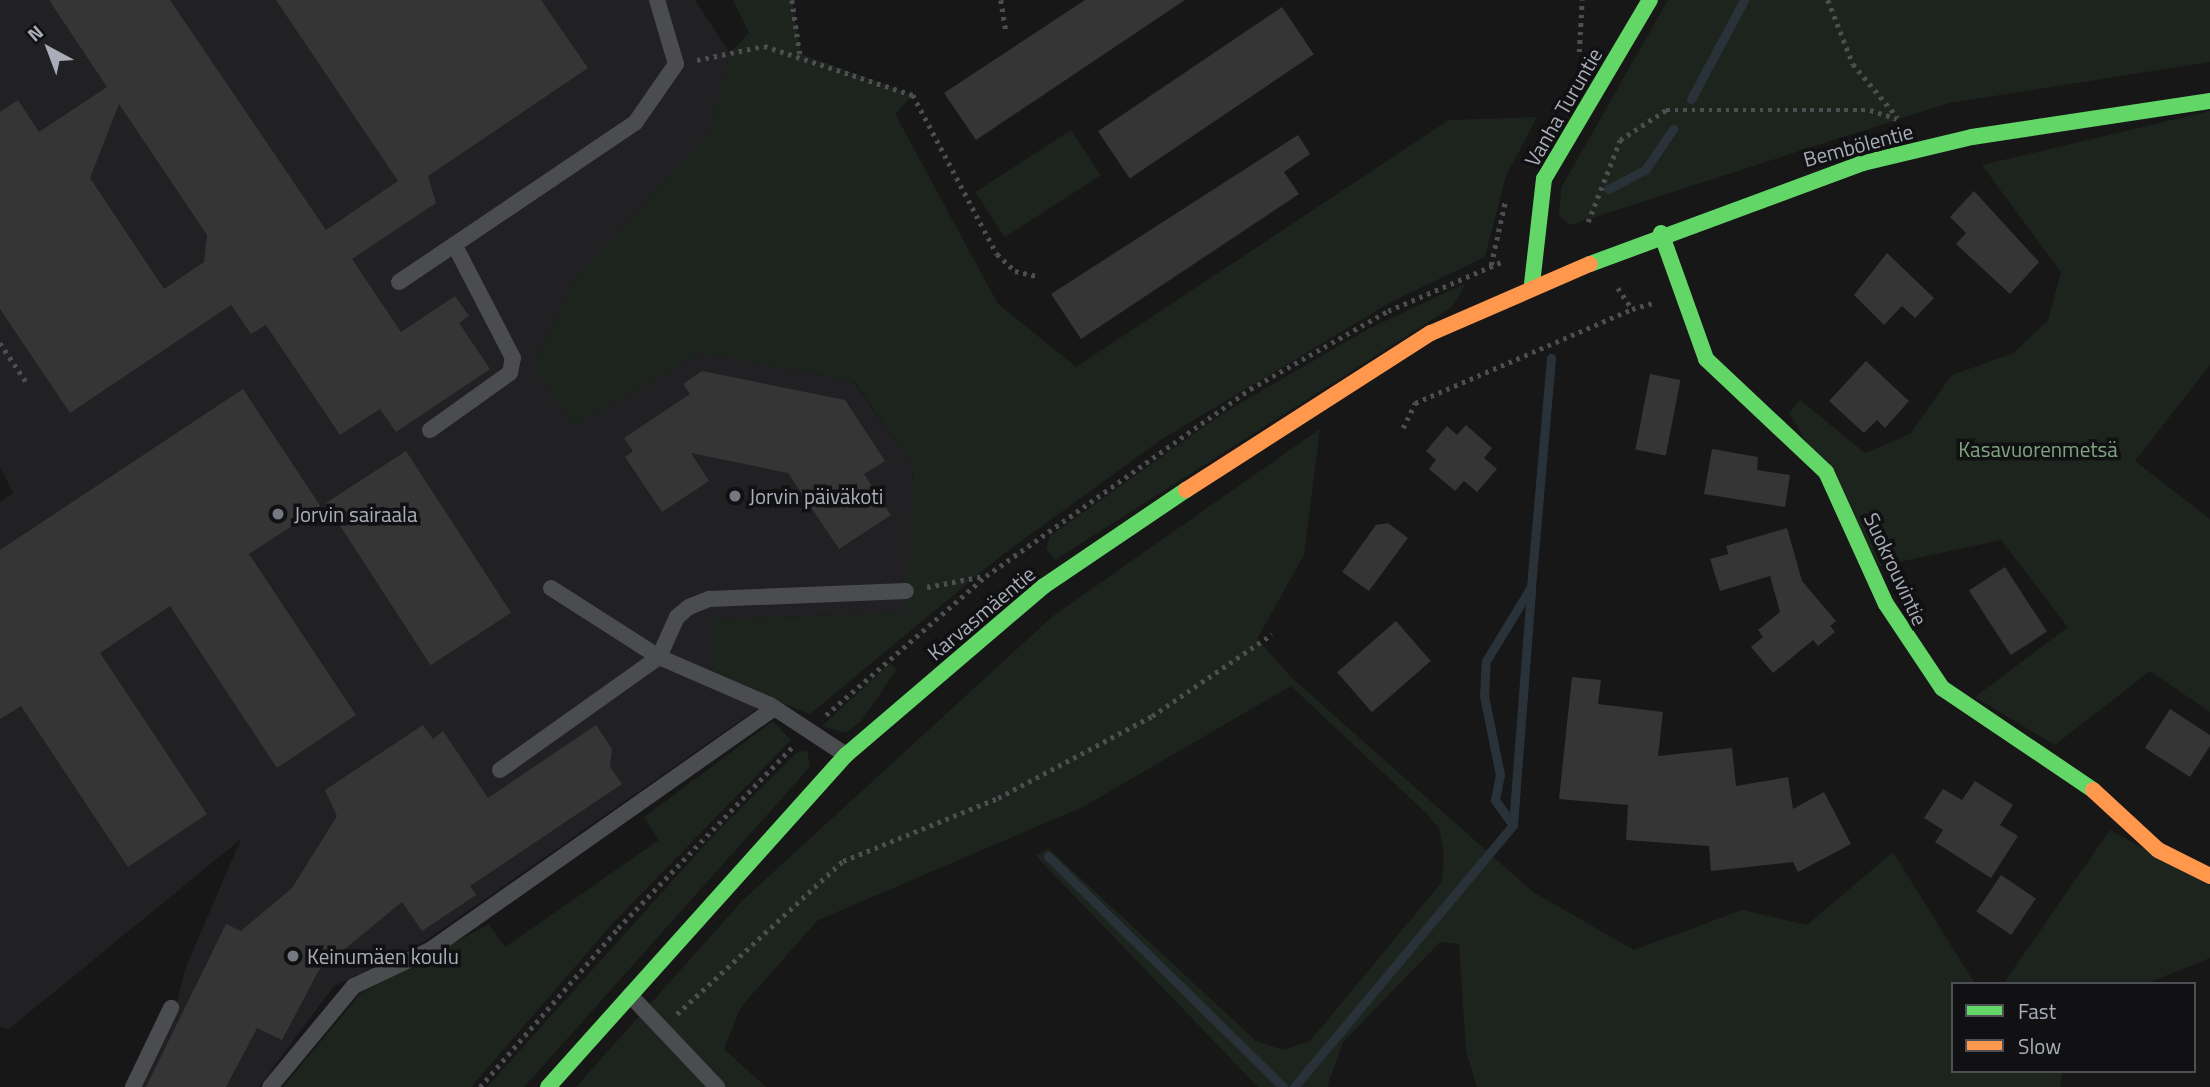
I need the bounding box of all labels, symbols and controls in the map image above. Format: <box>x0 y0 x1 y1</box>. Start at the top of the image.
north arrow <box>14 14 84 84</box>
text: N <box>20 18 49 48</box>
street label: Vanha Turuntie <box>1519 43 1607 171</box>
street label: Bembölentie <box>1800 118 1916 172</box>
park label: Kasavuorenmetsä <box>1958 436 2118 462</box>
place label: Jorvin päiväkoti <box>749 483 883 509</box>
marker: Jorvin päiväkoti <box>727 488 743 504</box>
place label: Jorvin sairaala <box>294 501 417 527</box>
marker: Jorvin sairaala <box>268 504 288 524</box>
street label: Suokrouvintie <box>1859 509 1933 629</box>
street label: Karvasmäentie <box>922 561 1040 665</box>
place label: Keinumäen koulu <box>307 943 459 969</box>
marker: Keinumäen koulu <box>285 948 301 964</box>
legend <box>1951 982 2196 1073</box>
text: Fast <box>2018 995 2056 1027</box>
text: Slow <box>2018 1030 2061 1062</box>

